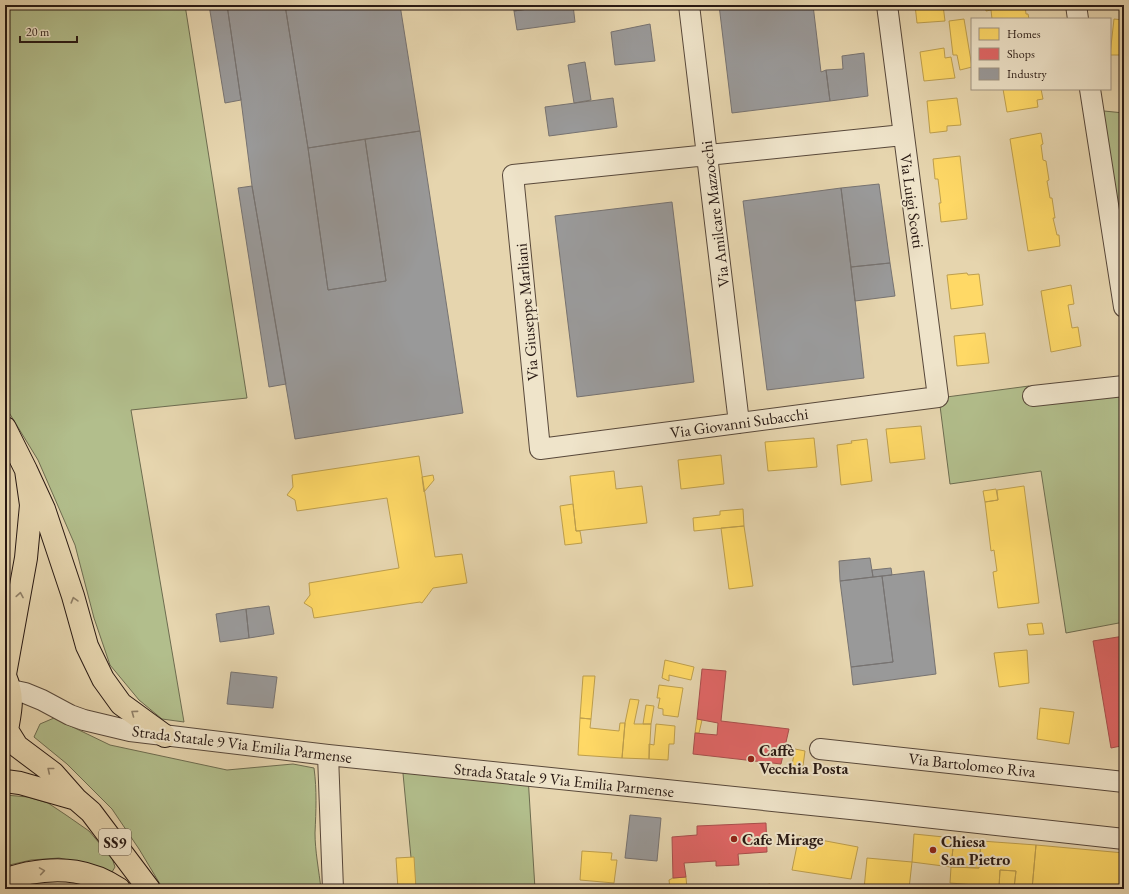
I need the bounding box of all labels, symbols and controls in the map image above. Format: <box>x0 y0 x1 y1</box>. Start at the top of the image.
scale bar <box>20 18 77 44</box>
legend <box>971 18 1111 90</box>
text: 20 m <box>26 24 50 40</box>
text: Homes <box>1007 26 1041 42</box>
text: Shops <box>1007 46 1035 62</box>
text: Industry <box>1007 66 1047 82</box>
street label: Via Amilcare Mazzocchi <box>696 139 734 289</box>
street label: Via Luigi Scotti <box>895 152 929 250</box>
street label: Via Giuseppe Marliani <box>511 242 543 382</box>
street label: Via Giovanni Subacchi <box>669 403 810 443</box>
one-way arrow <box>15 592 23 598</box>
one-way arrow <box>70 597 79 604</box>
one-way arrow <box>131 710 138 717</box>
street label: Strada Statale 9 Via Emilia Parmense <box>131 720 353 768</box>
place label: Caffè Vecchia Posta <box>759 740 850 779</box>
street label: Via Bartolomeo Riva <box>907 748 1037 782</box>
marker: Caffè Vecchia Posta <box>746 754 756 764</box>
street label: Strada Statale 9 Via Emilia Parmense <box>453 758 675 802</box>
one-way arrow <box>47 768 54 775</box>
road number: SS9 <box>99 829 131 855</box>
place label: Cafe Mirage <box>742 829 824 850</box>
place label: Chiesa San Pietro <box>941 831 1010 870</box>
marker: Cafe Mirage <box>729 834 739 844</box>
marker: Chiesa San Pietro <box>928 845 938 855</box>
one-way arrow <box>39 867 45 876</box>

